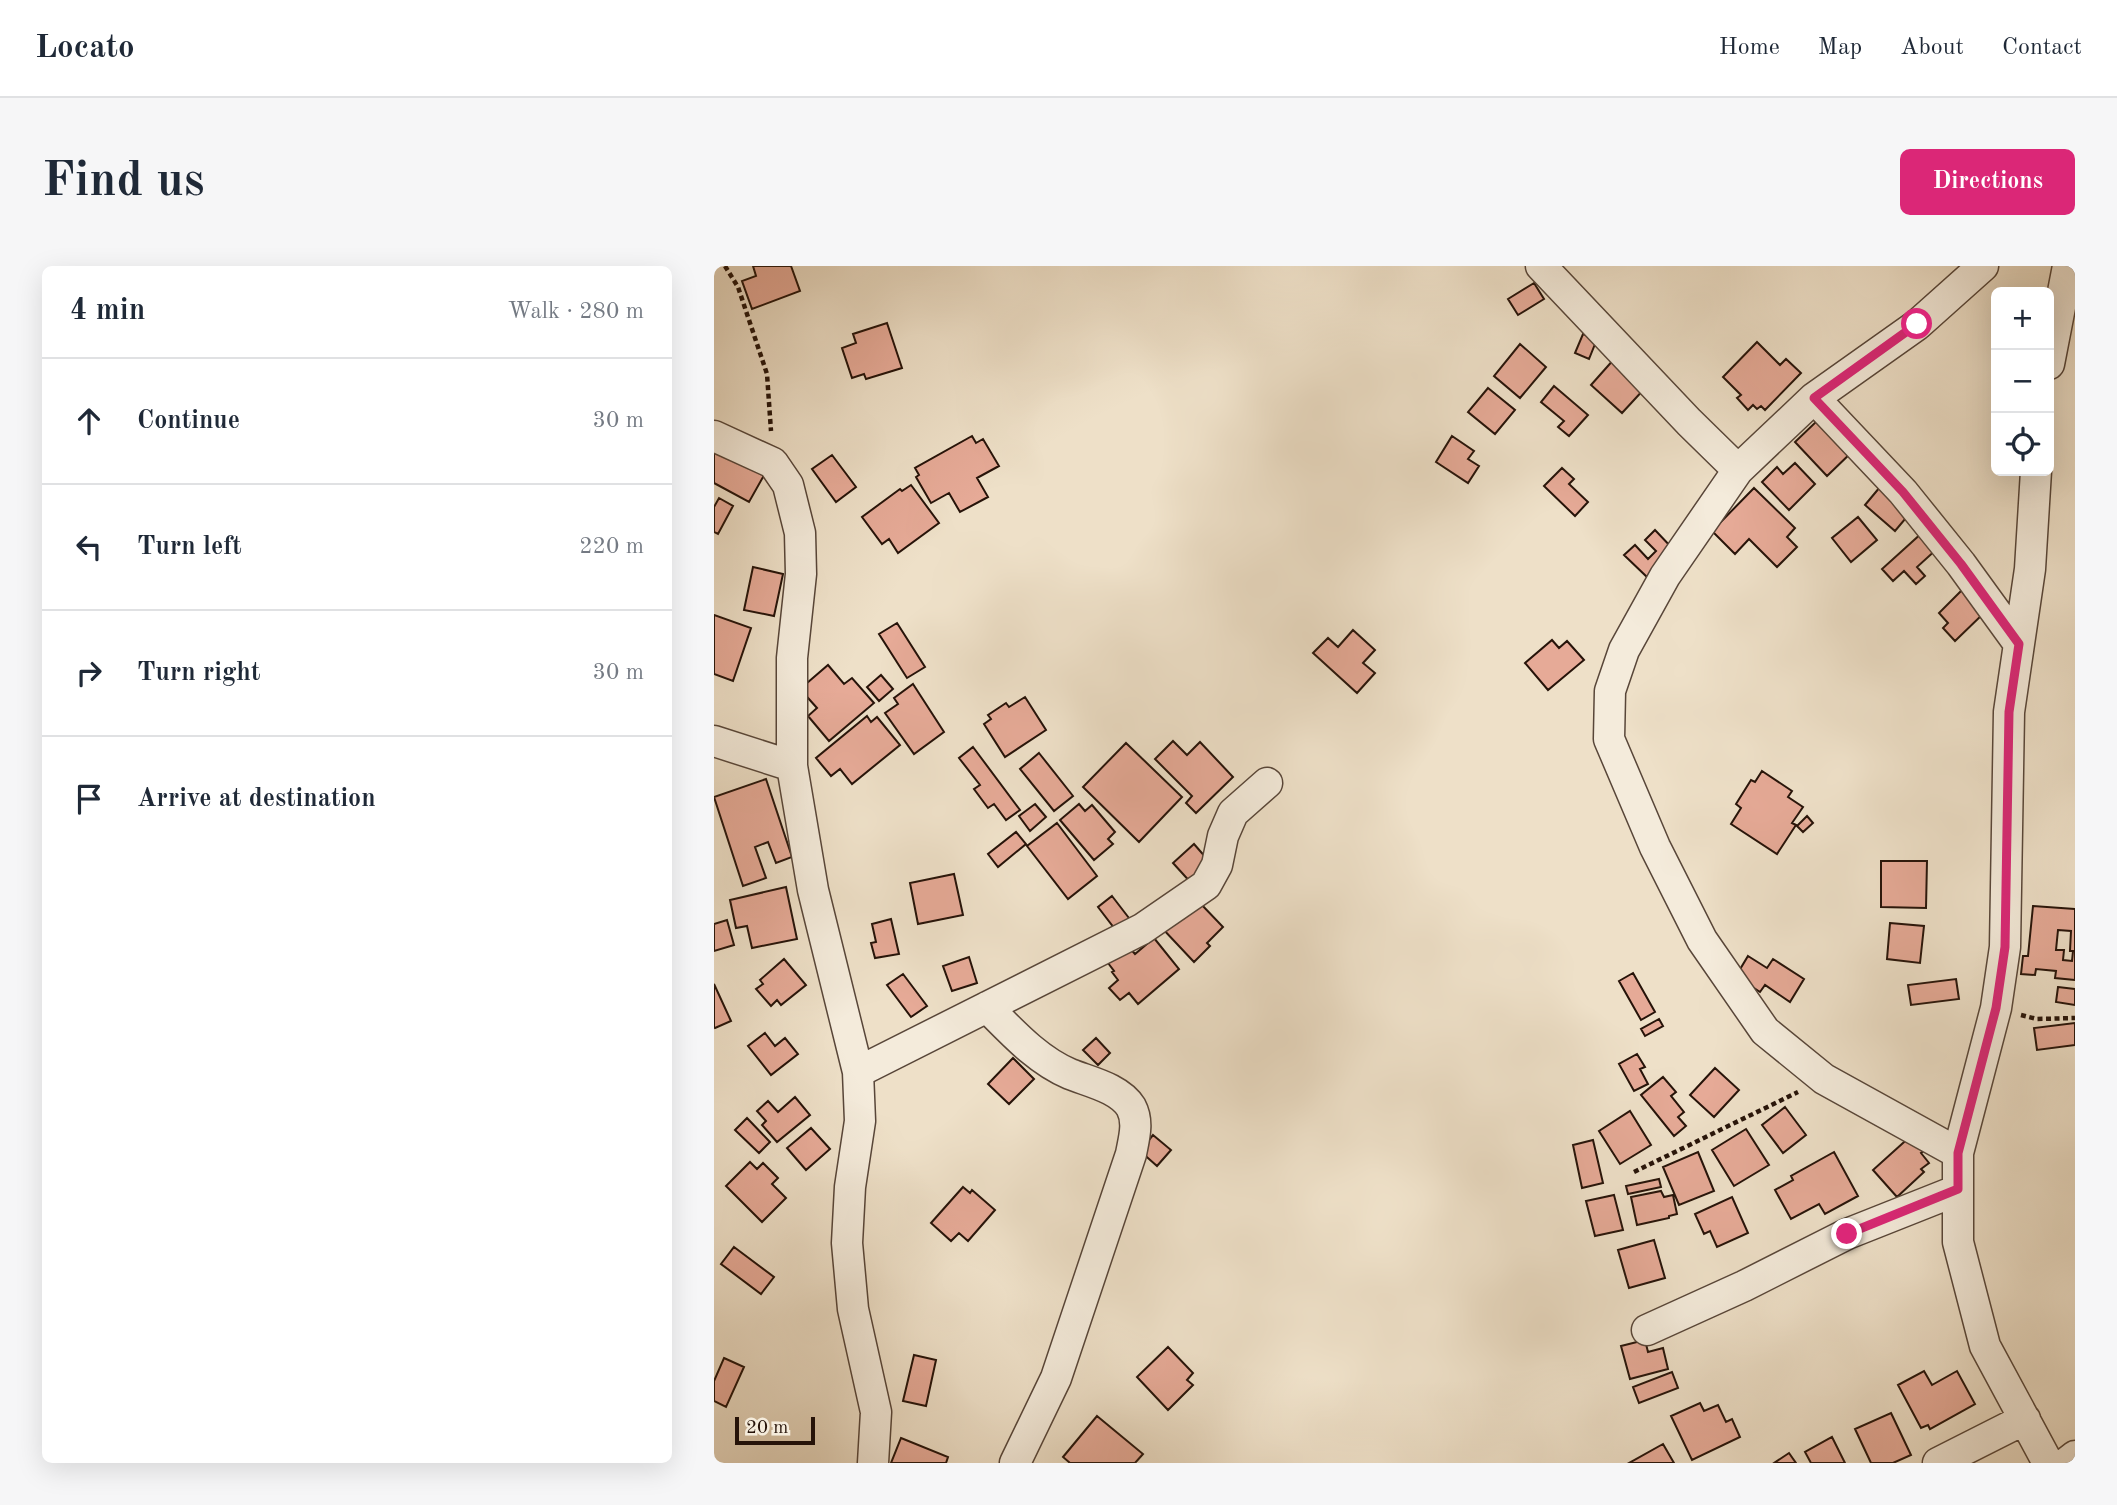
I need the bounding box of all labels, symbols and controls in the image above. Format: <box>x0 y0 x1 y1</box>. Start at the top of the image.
text: Locato <box>35 32 135 65</box>
text: Home <box>1719 36 1780 60</box>
text: Map <box>1818 36 1862 60</box>
text: About <box>1900 36 1964 60</box>
text: Contact <box>2002 36 2082 60</box>
button: Directions <box>1900 149 2075 215</box>
text: Find us <box>42 158 205 207</box>
map controls <box>1991 287 2054 476</box>
button: + <box>1991 287 2054 350</box>
text: 4 min <box>70 296 145 326</box>
text: Walk · 280 m <box>508 300 644 323</box>
route start <box>1901 308 1932 339</box>
button: − <box>1991 350 2054 413</box>
icon: ahead <box>70 402 108 440</box>
text: Continue <box>137 408 240 434</box>
text: 30 m <box>593 409 644 432</box>
button: locate <box>1991 413 2054 476</box>
icon: left <box>70 528 108 566</box>
text: Turn left <box>137 534 242 560</box>
text: 220 m <box>579 535 644 558</box>
icon: right <box>70 654 108 692</box>
text: Turn right <box>137 660 260 686</box>
text: 30 m <box>593 661 644 684</box>
icon: arrive <box>70 780 108 818</box>
text: Arrive at destination <box>137 786 376 812</box>
route end <box>1831 1218 1862 1249</box>
scale bar <box>735 1414 816 1446</box>
text: 20 m <box>746 1419 788 1438</box>

